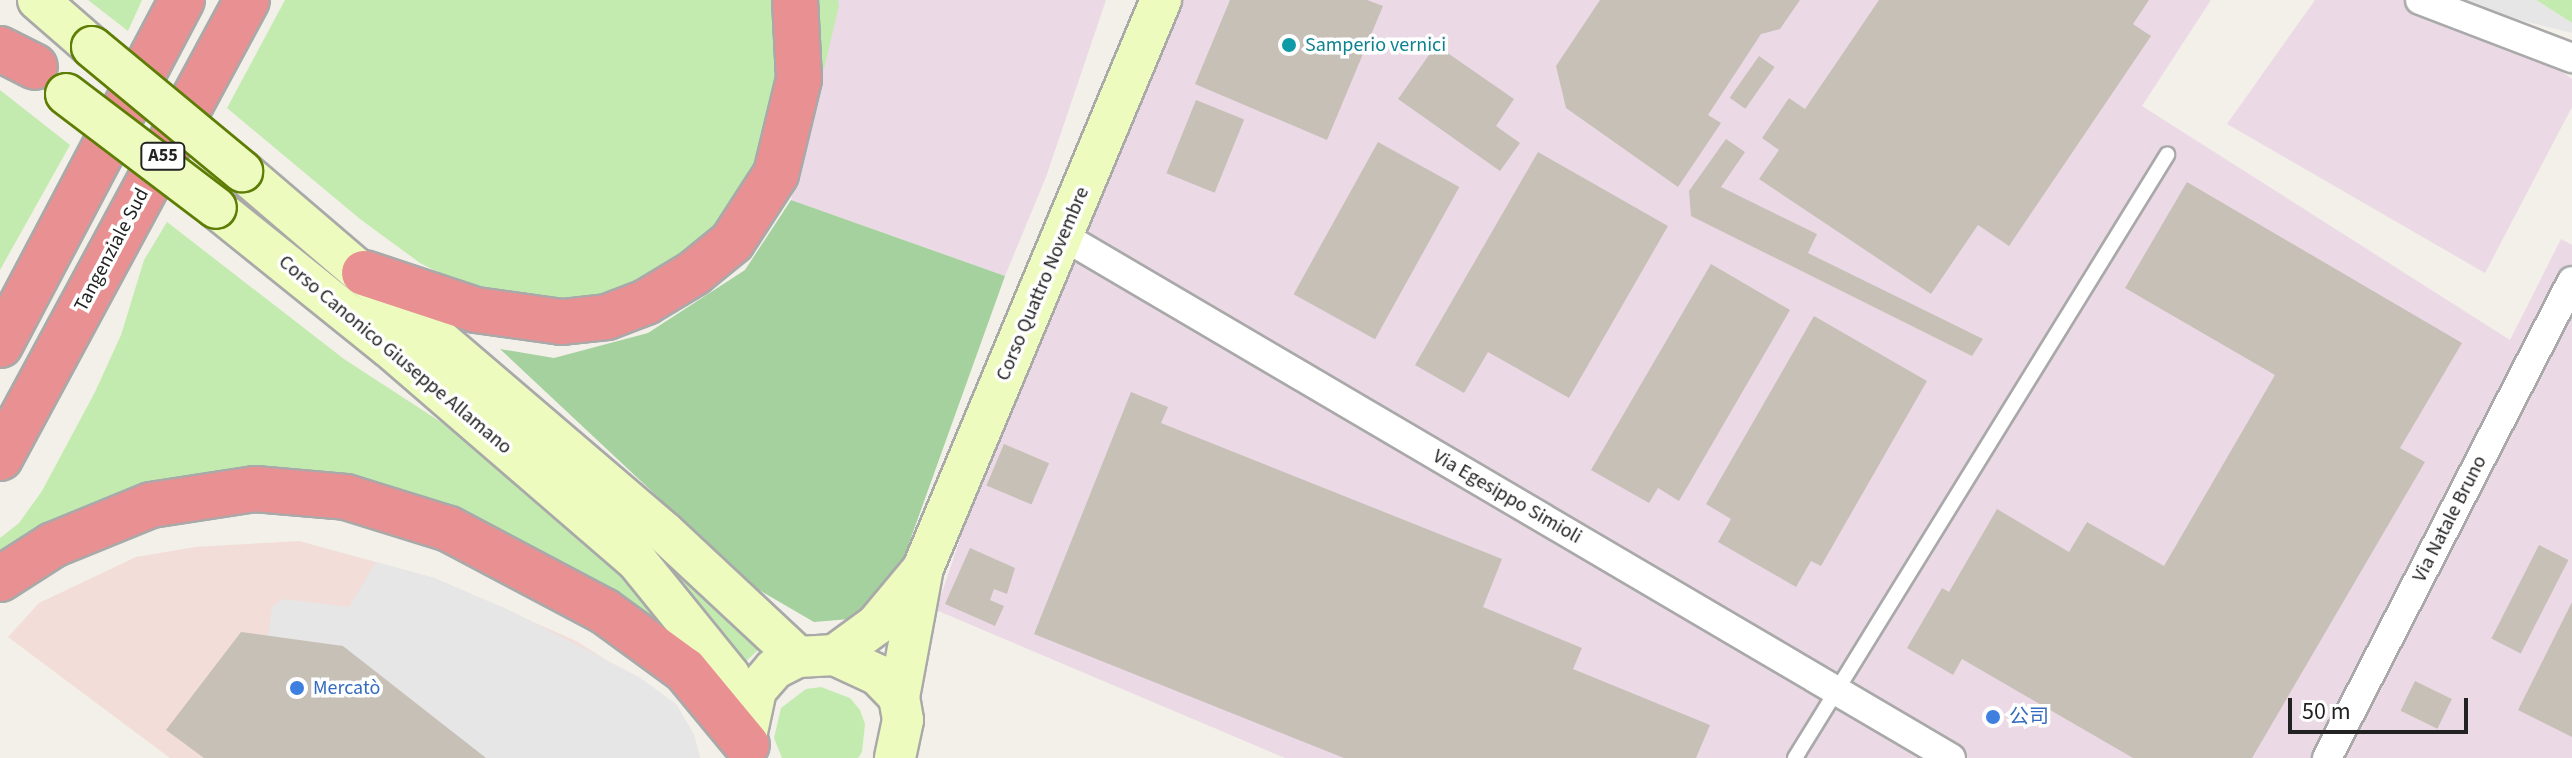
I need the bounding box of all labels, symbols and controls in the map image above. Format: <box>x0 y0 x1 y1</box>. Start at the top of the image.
place label: Samperio vernici <box>1305 33 1446 57</box>
marker: Samperio vernici <box>1280 36 1298 54</box>
road number: A55 <box>139 142 187 170</box>
street label: Corso Quattro Novembre <box>991 183 1095 385</box>
street label: Tangenziale Sud <box>69 184 155 316</box>
street label: Corso Canonico Giuseppe Allamano <box>273 250 517 460</box>
street label: Via Egesippo Simioli <box>1428 445 1586 549</box>
street label: Via Natale Bruno <box>2408 452 2492 586</box>
place label: Mercatò <box>313 676 380 700</box>
marker: Mercatò <box>288 679 306 697</box>
scale bar <box>2292 682 2472 732</box>
text: 50 m <box>2302 694 2351 729</box>
place label: 公司 <box>2009 705 2049 729</box>
marker: 公司 <box>1984 708 2002 726</box>

